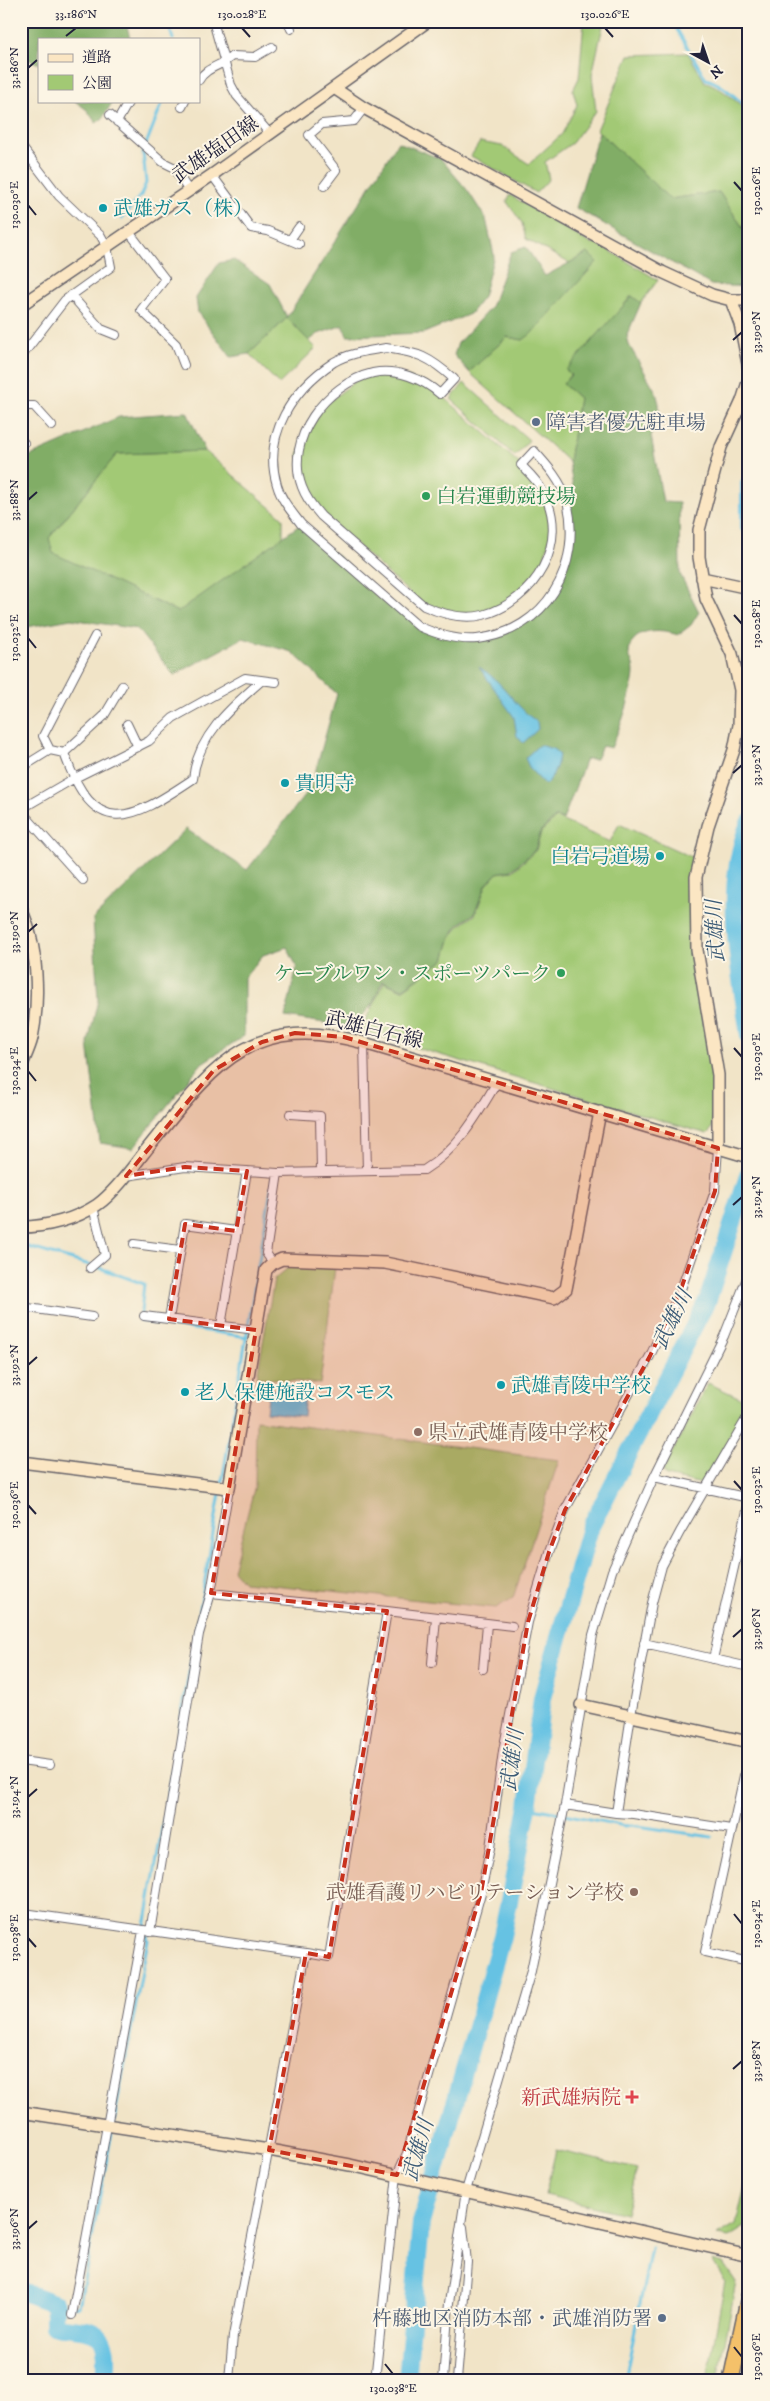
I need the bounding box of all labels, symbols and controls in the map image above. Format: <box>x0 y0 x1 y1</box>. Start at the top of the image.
text: 33.186°N <box>55 7 97 22</box>
text: 130.028°E <box>218 7 267 22</box>
text: 130.026°E <box>580 7 630 22</box>
legend <box>38 38 200 102</box>
north arrow <box>682 38 732 88</box>
text: 33.186°N <box>7 47 22 89</box>
text: 道路 <box>82 48 112 67</box>
text: N <box>705 61 726 82</box>
text: 公園 <box>82 74 112 93</box>
street label: 武雄塩田線 <box>168 111 264 189</box>
text: 130.026°E <box>749 166 764 216</box>
text: 130.030°E <box>7 181 22 229</box>
place label: 武雄ガス（株） <box>113 197 253 222</box>
marker: 武雄ガス（株） <box>97 202 109 214</box>
text: 33.190°N <box>749 311 764 353</box>
place label: 障害者優先駐車場 <box>546 411 706 436</box>
marker: 障害者優先駐車場 <box>530 416 542 428</box>
text: 33.188°N <box>7 479 22 521</box>
place label: 白岩運動競技場 <box>436 485 576 510</box>
marker: 白岩運動競技場 <box>420 490 432 502</box>
text: 130.028°E <box>749 599 764 648</box>
text: 130.032°E <box>7 614 22 662</box>
text: 33.192°N <box>749 744 764 786</box>
place label: 貴明寺 <box>295 772 355 797</box>
marker: 貴明寺 <box>279 777 291 789</box>
place label: 白岩弓道場 <box>550 845 650 870</box>
marker: 白岩弓道場 <box>654 850 666 862</box>
water label: 武雄川 <box>701 897 731 963</box>
text: 33.190°N <box>7 911 22 953</box>
place label: ケーブルワン・スポーツパーク <box>274 962 551 987</box>
marker: ケーブルワン・スポーツパーク <box>555 967 567 979</box>
street label: 武雄白石線 <box>322 1006 425 1055</box>
text: 130.030°E <box>749 1033 764 1081</box>
text: 130.034°E <box>7 1046 22 1095</box>
text: 33.194°N <box>749 1175 764 1218</box>
water label: 武雄川 <box>647 1284 699 1353</box>
text: 33.192°N <box>7 1344 22 1386</box>
place label: 武雄青陵中学校 <box>511 1374 651 1399</box>
marker: 武雄青陵中学校 <box>495 1379 507 1391</box>
place label: 老人保健施設コスモス <box>195 1381 395 1406</box>
marker: 老人保健施設コスモス <box>179 1386 191 1398</box>
place label: 県立武雄青陵中学校 <box>428 1421 608 1446</box>
marker: 県立武雄青陵中学校 <box>412 1426 424 1438</box>
text: 130.032°E <box>749 1466 764 1514</box>
text: 130.036°E <box>7 1481 22 1529</box>
text: 33.196°N <box>749 1608 764 1650</box>
water label: 武雄川 <box>496 1725 530 1793</box>
text: 33.194°N <box>7 1775 22 1818</box>
place label: 武雄看護リハビリテーション学校 <box>326 1881 624 1906</box>
marker: 武雄看護リハビリテーション学校 <box>628 1886 640 1898</box>
text: 130.034°E <box>749 1899 764 1948</box>
text: 130.038°E <box>7 1914 22 1962</box>
text: 33.198°N <box>749 2040 764 2082</box>
place label: 新武雄病院 <box>521 2086 621 2111</box>
marker: 新武雄病院 <box>625 2090 639 2104</box>
water label: 武雄川 <box>398 2114 441 2184</box>
text: 33.196°N <box>7 2208 22 2250</box>
place label: 杵藤地区消防本部・武雄消防署 <box>372 2307 652 2332</box>
marker: 杵藤地区消防本部・武雄消防署 <box>656 2312 668 2324</box>
text: 130.036°E <box>749 2333 764 2381</box>
text: 130.038°E <box>369 2381 417 2396</box>

